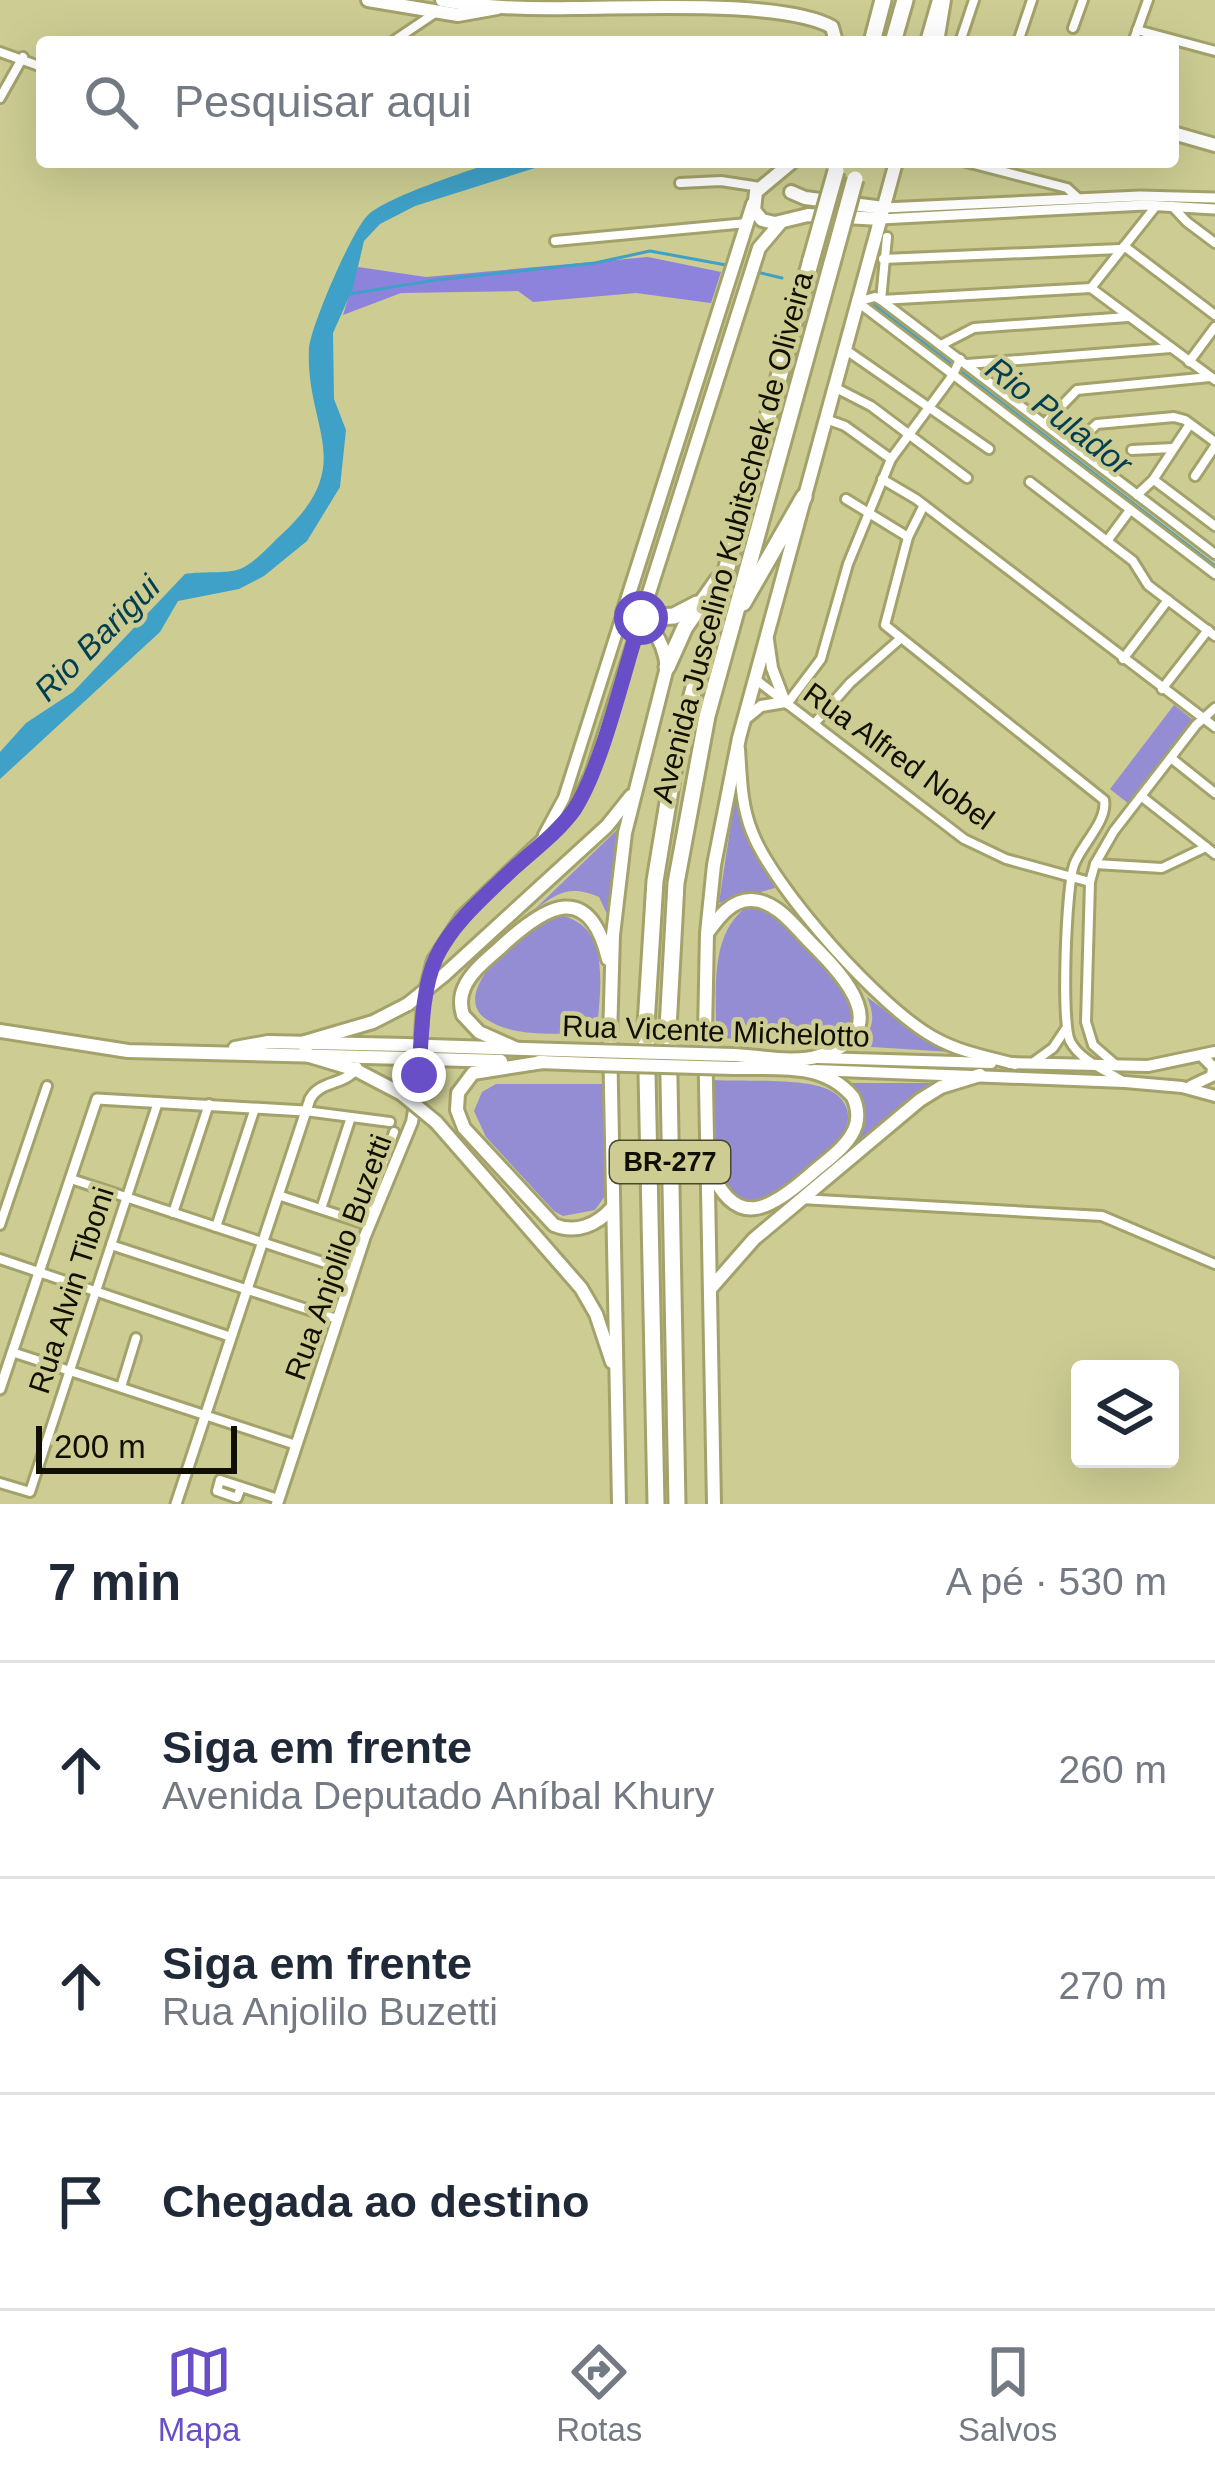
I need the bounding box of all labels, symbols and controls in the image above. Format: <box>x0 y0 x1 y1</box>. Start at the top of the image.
search box <box>36 36 1179 168</box>
icon: search <box>78 69 144 135</box>
text: Pesquisar aqui <box>174 76 472 127</box>
street label: Avenida Juscelino Kubitschek de Oliveira <box>645 268 819 806</box>
water label: Rio Pulador <box>979 349 1141 484</box>
water label: Rio Barigui <box>27 567 168 708</box>
route start <box>614 591 668 645</box>
street label: Rua Alfred Nobel <box>798 676 1000 836</box>
street label: Rua Vicente Michelotto <box>562 1009 870 1053</box>
route end <box>392 1048 446 1102</box>
street label: Rua Anjolilo Buzetti <box>278 1130 398 1384</box>
road number: BR-277 <box>610 1141 730 1183</box>
street label: Rua Alvin Tiboni <box>22 1183 120 1397</box>
map controls <box>1071 1360 1179 1468</box>
button: layers <box>1071 1360 1179 1468</box>
scale bar <box>36 1420 237 1473</box>
text: 200 m <box>54 1428 146 1465</box>
text: 7 min <box>48 1554 181 1611</box>
text: A pé · 530 m <box>946 1560 1167 1603</box>
text: Siga em frente <box>162 1722 472 1773</box>
icon: ahead <box>48 1737 114 1803</box>
text: 260 m <box>1059 1748 1167 1791</box>
text: Avenida Deputado Aníbal Khury <box>162 1774 714 1817</box>
text: Siga em frente <box>162 1938 472 1989</box>
icon: ahead <box>48 1953 114 2019</box>
text: 270 m <box>1059 1964 1167 2007</box>
text: Rua Anjolilo Buzetti <box>162 1990 498 2033</box>
icon: arrive <box>48 2169 114 2235</box>
text: Chegada ao destino <box>162 2176 590 2227</box>
tab: Mapa <box>158 2339 240 2449</box>
tab: Rotas <box>556 2339 642 2449</box>
tab: Salvos <box>958 2339 1057 2449</box>

